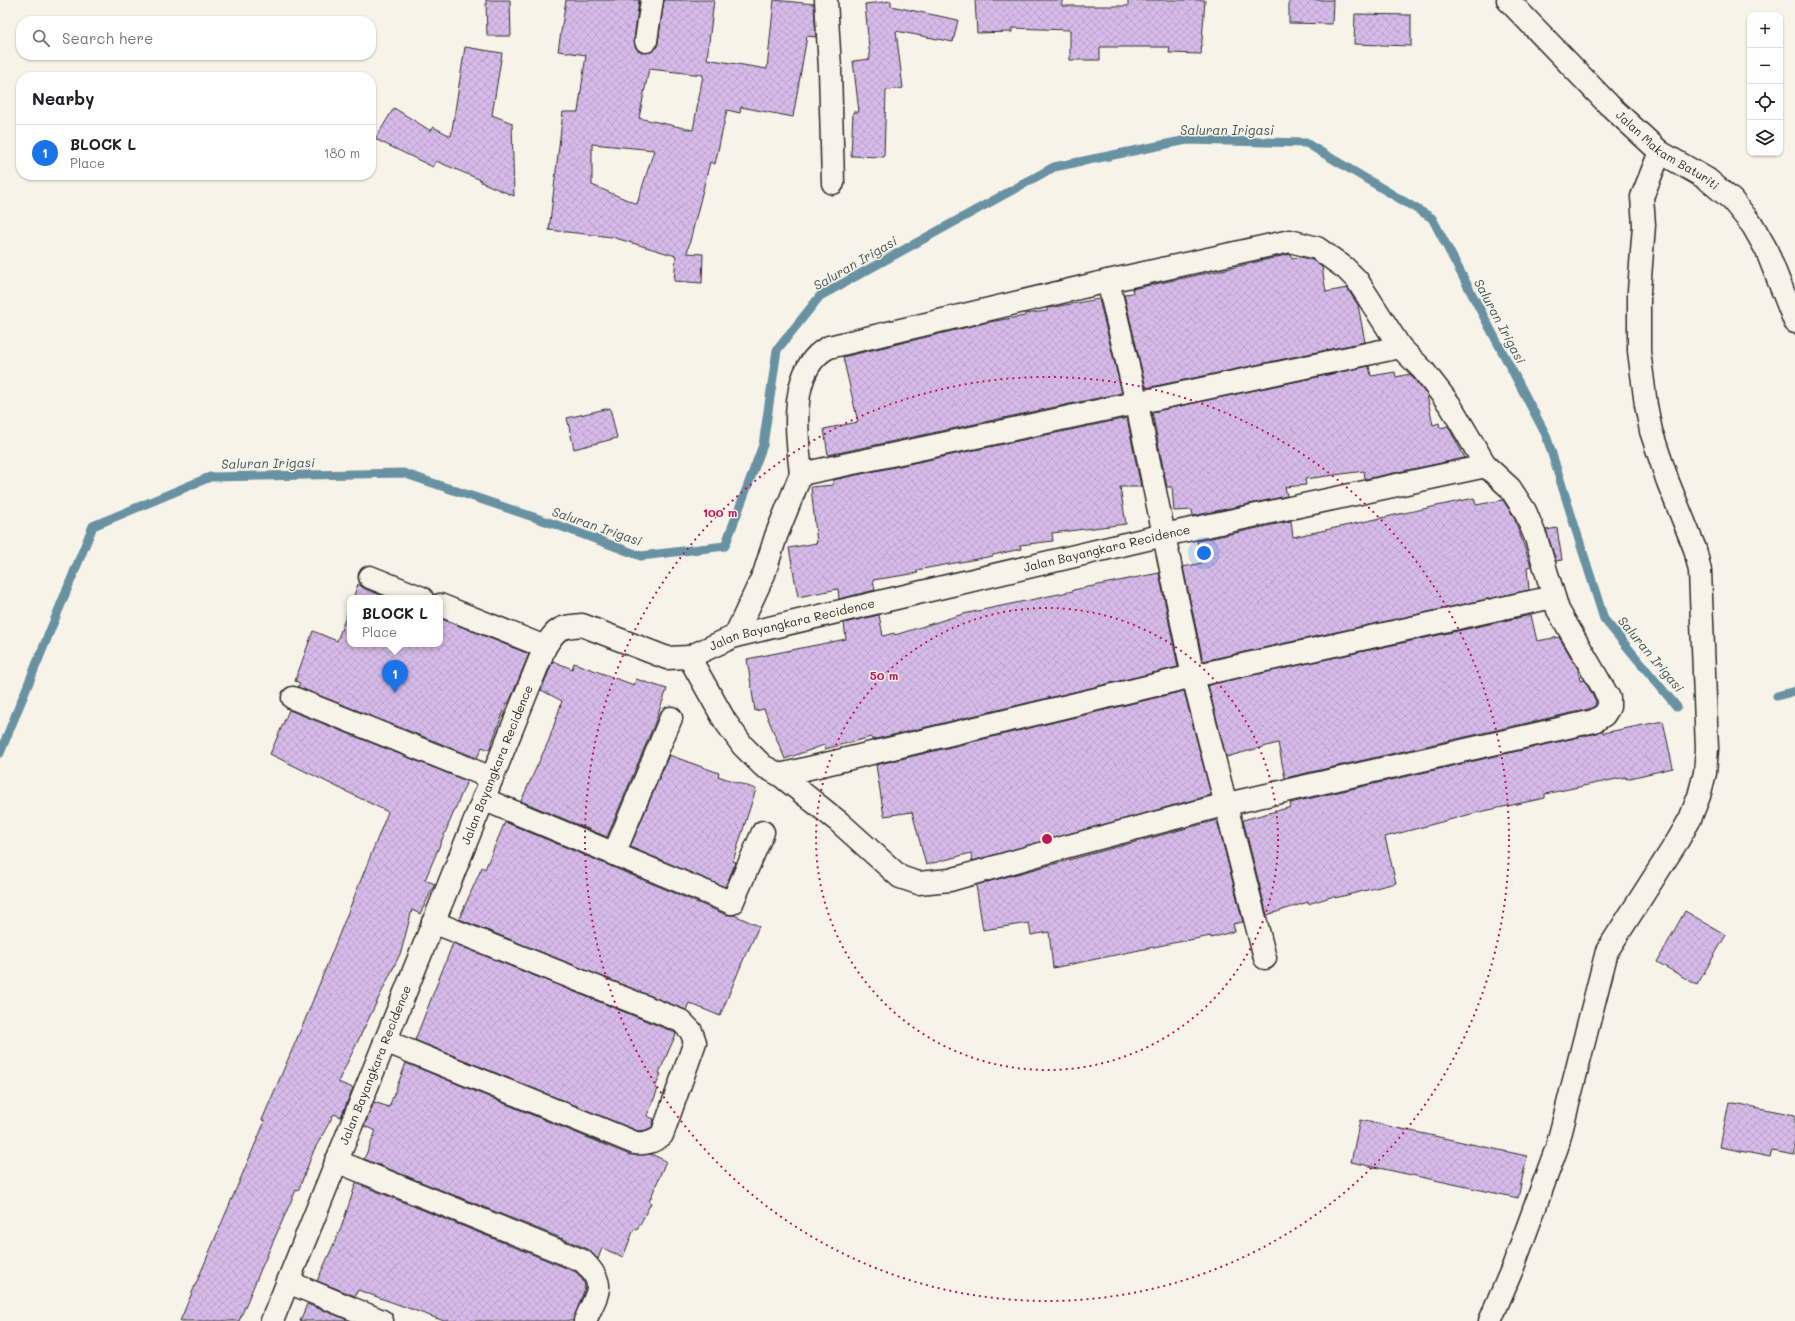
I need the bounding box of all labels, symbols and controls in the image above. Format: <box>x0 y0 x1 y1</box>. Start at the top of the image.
map controls <box>1747 12 1783 156</box>
button: + <box>1747 12 1783 48</box>
search box <box>16 16 376 60</box>
icon: search <box>30 27 52 49</box>
text: Search here <box>62 28 153 48</box>
button: − <box>1747 48 1783 84</box>
button: locate <box>1747 84 1783 120</box>
text: Nearby <box>32 87 94 109</box>
street label: Jalan Makam Baturiti <box>1613 106 1723 193</box>
button: layers <box>1747 120 1783 156</box>
water label: Saluran Irigasi <box>1180 121 1274 138</box>
text: BLOCK L <box>70 134 136 154</box>
text: 1 <box>42 144 48 161</box>
text: 180 m <box>324 144 360 161</box>
text: Place <box>70 154 105 171</box>
water label: Saluran Irigasi <box>810 232 900 293</box>
water label: Saluran Irigasi <box>1471 275 1530 366</box>
water label: Saluran Irigasi <box>221 453 315 472</box>
water label: Saluran Irigasi <box>550 502 644 549</box>
text: 100 m <box>703 504 737 520</box>
street label: Jalan Bayangkara Recidence <box>1022 521 1192 575</box>
your location <box>1194 543 1214 563</box>
street label: Jalan Bayangkara Recidence <box>706 594 876 654</box>
popup <box>347 595 443 647</box>
text: BLOCK L <box>362 603 428 623</box>
water label: Saluran Irigasi <box>1615 612 1688 695</box>
text: Place <box>362 623 397 640</box>
pin: 1 <box>382 660 408 693</box>
text: 50 m <box>870 667 898 683</box>
street label: Jalan Bayangkara Recidence <box>457 682 536 847</box>
centre of rings <box>1040 832 1054 846</box>
street label: Jalan Bayangkara Recidence <box>335 983 414 1147</box>

